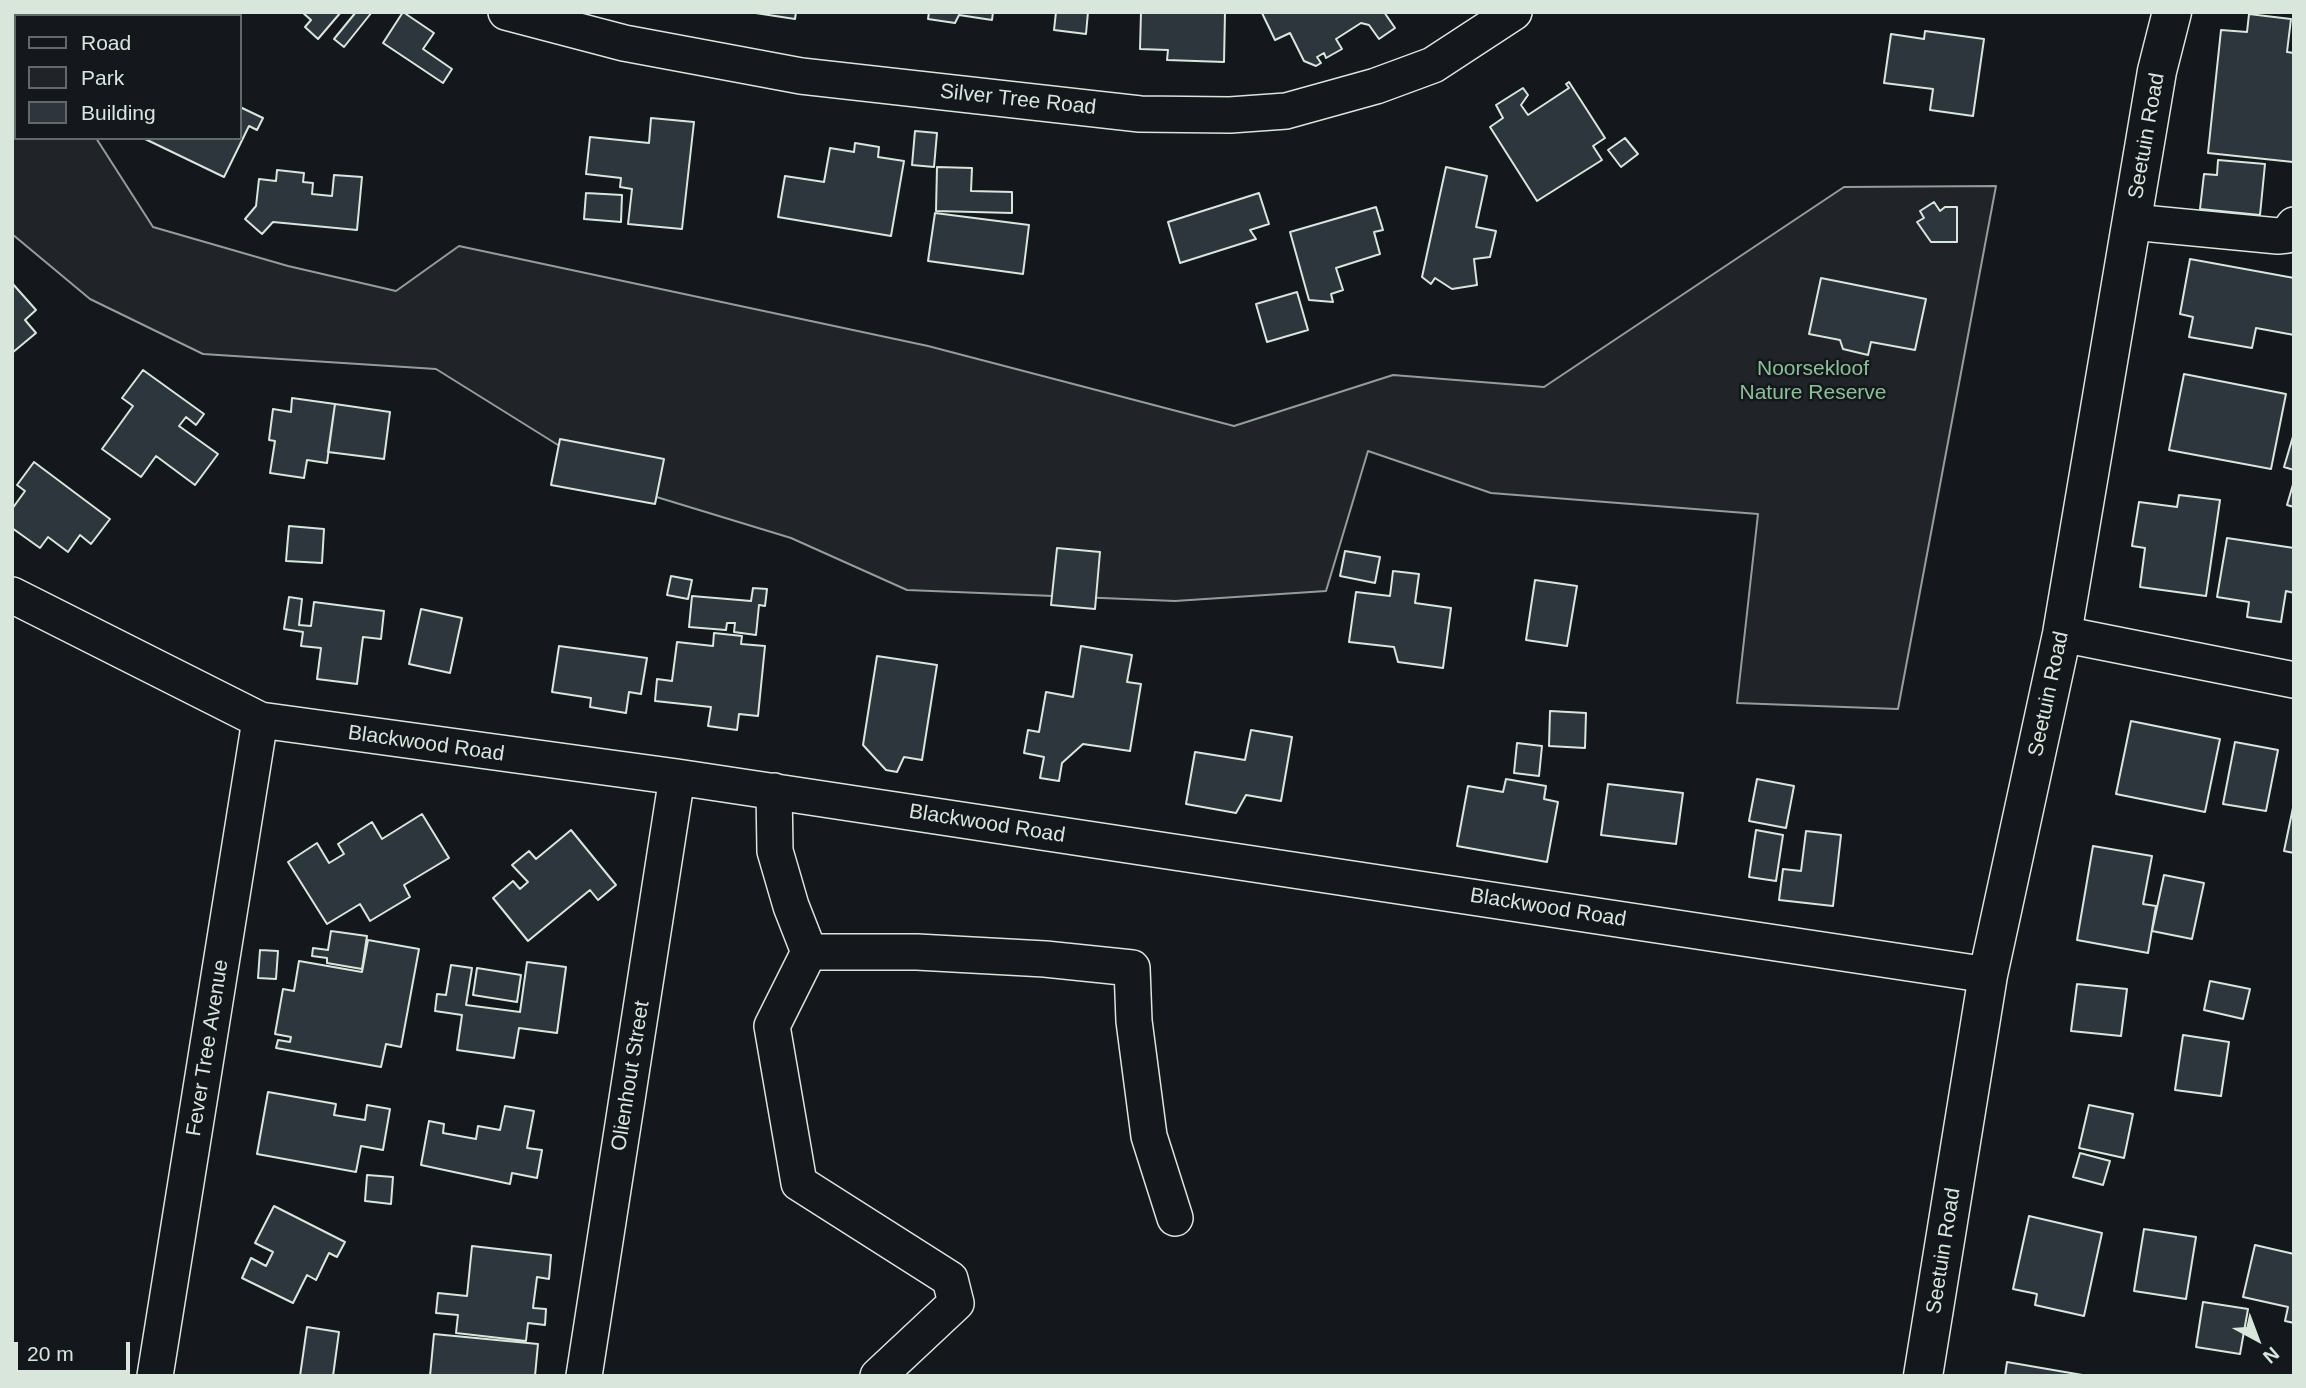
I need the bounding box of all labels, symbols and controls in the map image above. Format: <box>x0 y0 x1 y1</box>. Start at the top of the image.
legend <box>14 14 242 140</box>
text: Road <box>81 31 131 54</box>
text: Park <box>81 66 124 89</box>
street label: Seetuin Road <box>2124 71 2170 201</box>
street label: Silver Tree Road <box>939 79 1097 121</box>
text: Building <box>81 101 156 124</box>
park label: Noorsekloof Nature Reserve <box>1739 356 1887 406</box>
street label: Seetuin Road <box>2023 629 2075 759</box>
street label: Blackwood Road <box>346 721 506 767</box>
street label: Blackwood Road <box>907 799 1067 849</box>
street label: Blackwood Road <box>1468 883 1628 933</box>
street label: Fever Tree Avenue <box>182 958 234 1138</box>
street label: Olienhout Street <box>607 999 655 1153</box>
street label: Seetuin Road <box>1922 1186 1966 1316</box>
north arrow <box>2222 1304 2292 1374</box>
scale bar <box>18 1328 133 1372</box>
text: 20 m <box>27 1342 74 1365</box>
text: N <box>2259 1343 2283 1368</box>

